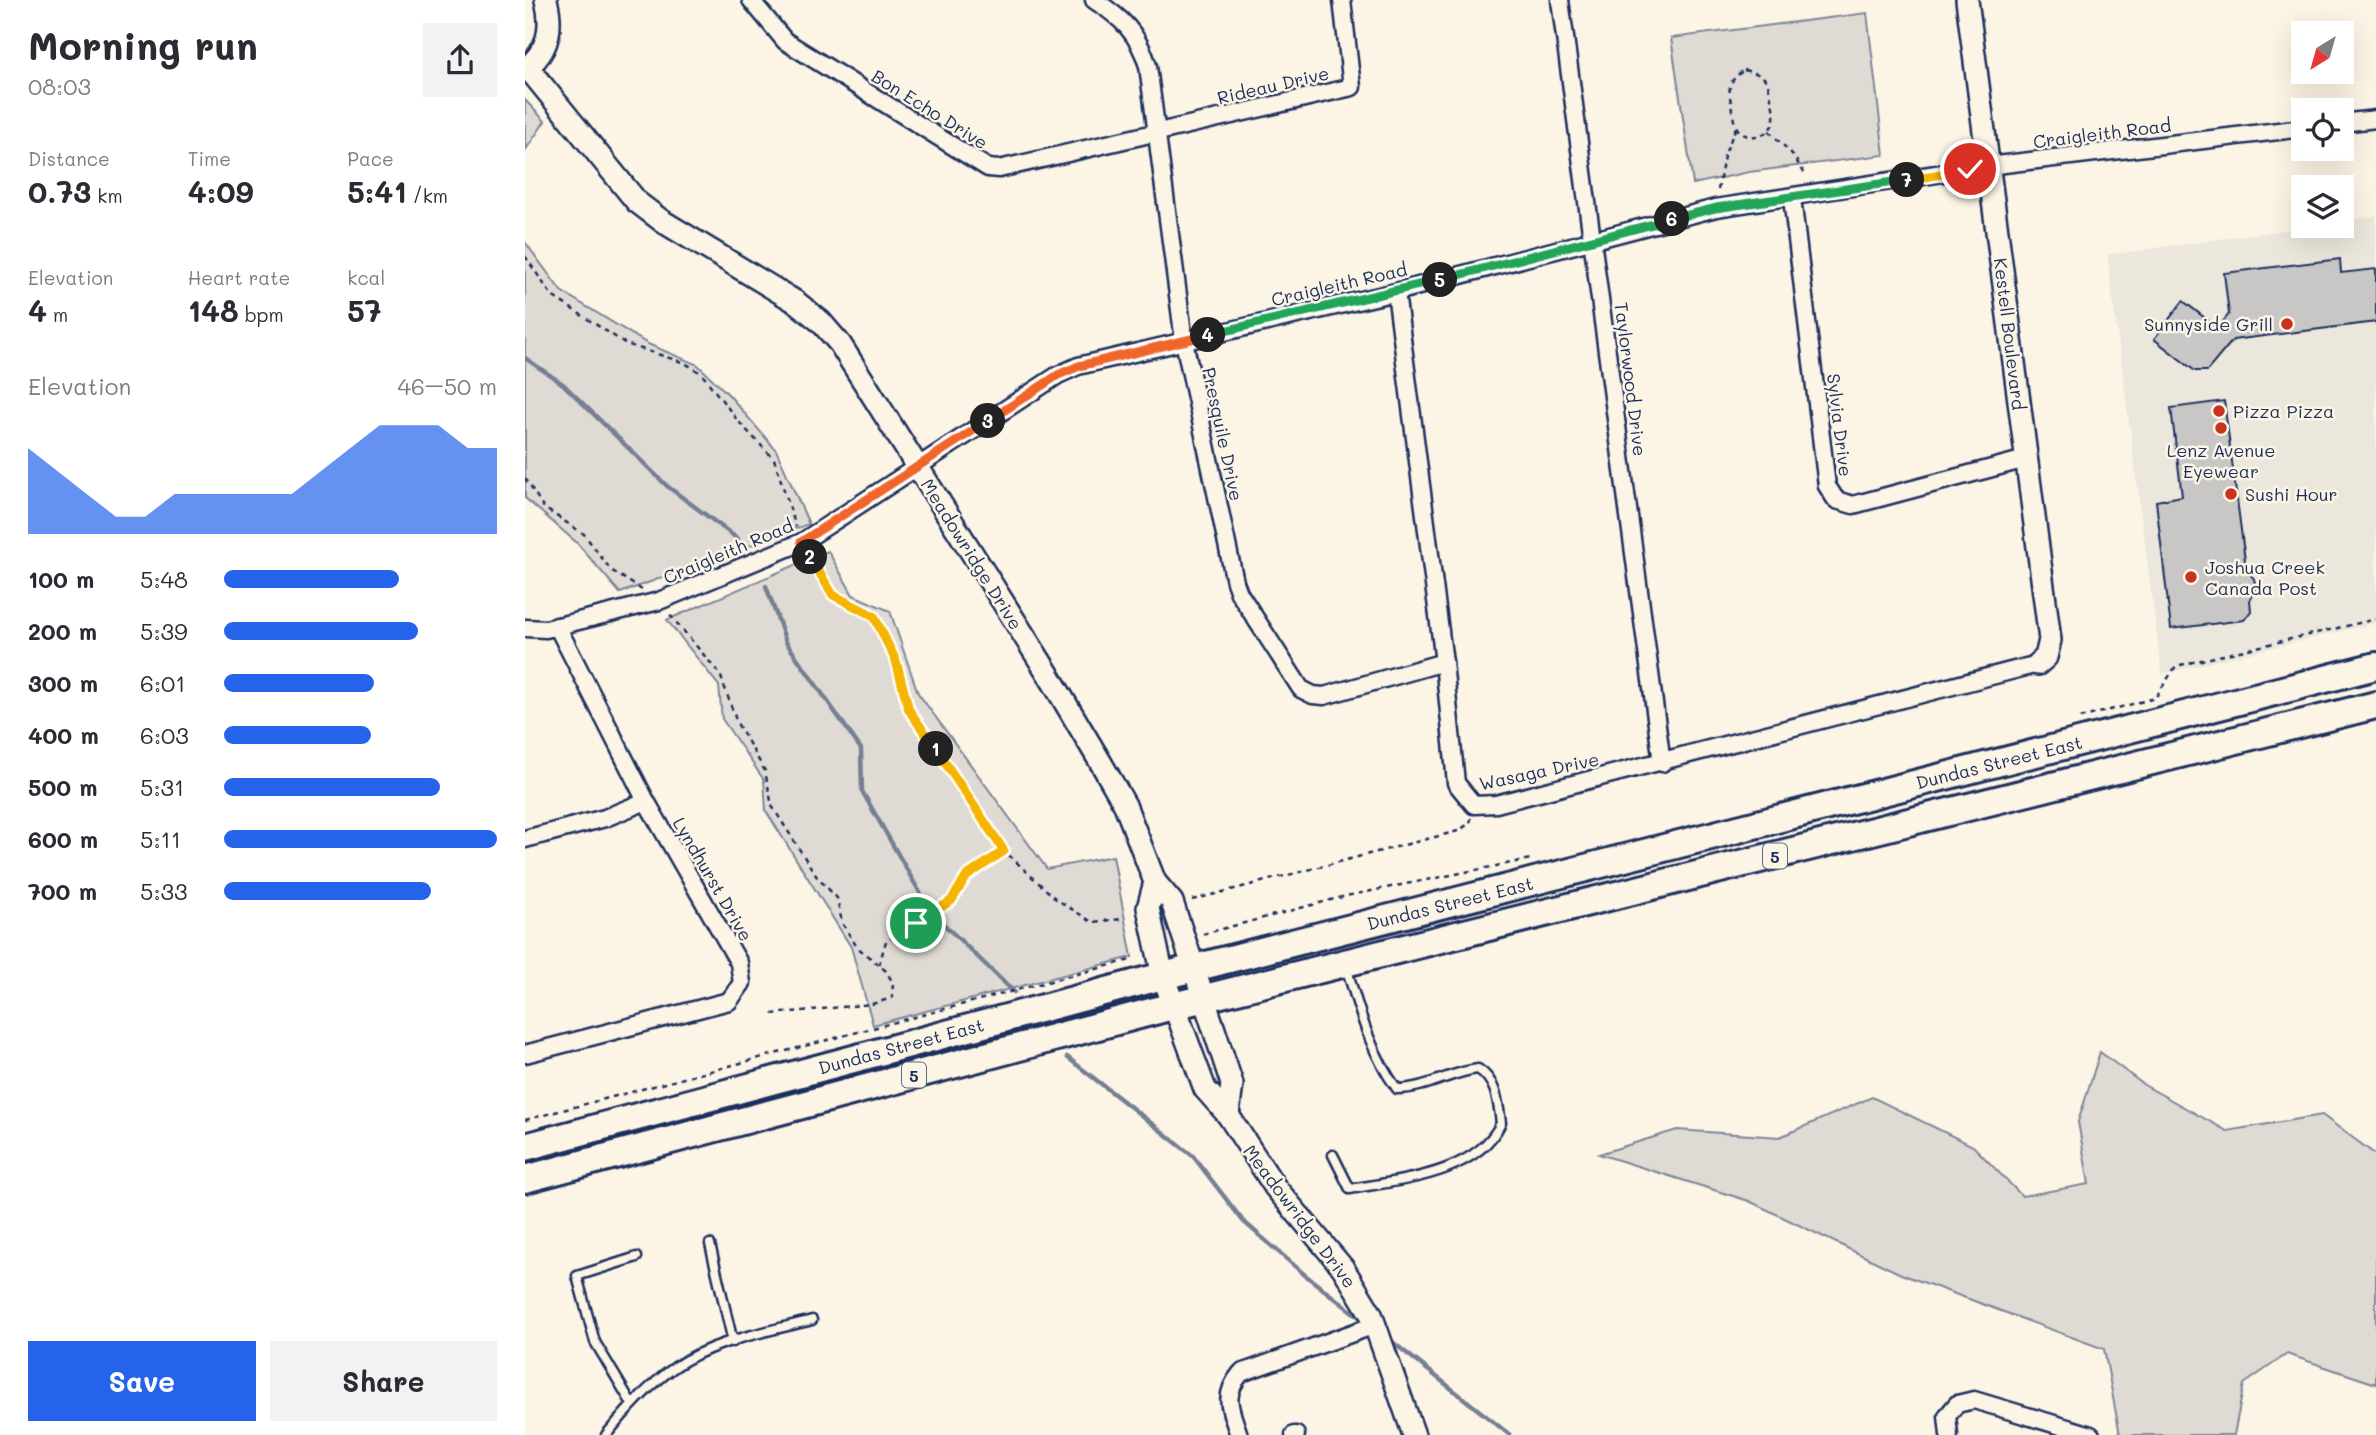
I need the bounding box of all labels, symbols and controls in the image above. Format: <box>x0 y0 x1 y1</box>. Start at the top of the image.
text: Morning run <box>28 20 258 70</box>
north arrow <box>2291 21 2354 84</box>
map controls <box>2291 21 2354 238</box>
button: share <box>423 23 497 97</box>
street label: Rideau Drive <box>1215 60 1331 110</box>
street label: Bon Echo Drive <box>867 64 993 154</box>
text: 08:03 <box>28 71 91 101</box>
button: locate <box>2291 98 2354 161</box>
street label: Craigleith Road <box>2032 113 2172 153</box>
pin <box>1940 139 2000 199</box>
text: Distance <box>28 146 110 171</box>
text: Time <box>188 146 231 171</box>
text: Pace <box>347 146 394 171</box>
icon: check <box>1951 150 1989 188</box>
pin: 7 <box>1889 162 1925 198</box>
text: 7 <box>1901 167 1912 192</box>
text: 0.73 <box>28 171 91 211</box>
text: 4:09 <box>188 171 254 211</box>
text: 5:41 <box>347 171 407 211</box>
button: layers <box>2291 175 2354 238</box>
text: km <box>91 183 123 208</box>
text: /km <box>407 183 448 208</box>
pin: 6 <box>1655 202 1689 236</box>
text: 6 <box>1666 206 1677 231</box>
street label: Kestell Boulevard <box>1989 256 2031 412</box>
street label: Craigleith Road <box>1269 257 1409 311</box>
pin: 5 <box>1423 262 1457 298</box>
text: Elevation <box>28 265 113 290</box>
text: Heart rate <box>188 265 290 290</box>
text: kcal <box>347 265 385 290</box>
text: 5 <box>1434 267 1445 292</box>
text: 4 <box>28 290 47 330</box>
text: 148 <box>188 290 239 330</box>
text: 57 <box>347 290 382 330</box>
street label: Taylorwood Drive <box>1610 301 1652 457</box>
text: m <box>47 302 68 327</box>
text: bpm <box>239 302 284 327</box>
place label: Sunnyside Grill <box>2144 312 2273 336</box>
marker: Sunnyside Grill <box>2279 316 2295 332</box>
pin: 4 <box>1191 318 1225 352</box>
text: 4 <box>1201 322 1214 347</box>
street label: Presquile Drive <box>1197 365 1249 503</box>
text: Elevation <box>28 371 131 401</box>
text: 46–50 m <box>397 371 497 401</box>
street label: Sylvia Drive <box>1822 372 1858 478</box>
place label: Pizza Pizza <box>2233 399 2334 423</box>
marker: Pizza Pizza <box>2211 403 2227 419</box>
pin: 3 <box>971 404 1005 438</box>
text: 3 <box>982 408 993 433</box>
marker: Lenz Avenue Eyewear <box>2213 420 2229 436</box>
place label: Lenz Avenue Eyewear <box>2167 438 2275 483</box>
street label: Meadowridge Drive <box>916 474 1028 634</box>
place label: Sushi Hour <box>2245 482 2338 506</box>
marker: Sushi Hour <box>2223 486 2239 502</box>
street label: Craigleith Road <box>659 513 797 589</box>
pin: 2 <box>793 540 827 574</box>
text: 2 <box>804 544 815 569</box>
place label: Joshua Creek Canada Post <box>2205 555 2325 600</box>
text: 100 m <box>28 564 94 594</box>
text: 5:48 <box>140 564 188 594</box>
marker: Joshua Creek Canada Post <box>2183 569 2199 585</box>
text: 200 m <box>28 616 97 646</box>
text: 5:39 <box>140 616 188 646</box>
text: 300 m <box>28 668 98 698</box>
text: 6:01 <box>140 668 186 698</box>
text: 400 m <box>28 720 99 750</box>
text: 6:03 <box>140 720 189 750</box>
street label: Dundas Street East <box>1913 730 2085 794</box>
pin: 1 <box>919 732 953 766</box>
text: 1 <box>931 736 940 761</box>
street label: Wasaga Drive <box>1477 747 1601 795</box>
text: 500 m <box>28 772 98 802</box>
text: 5:31 <box>140 772 184 802</box>
street label: Lyndhurst Drive <box>668 813 758 945</box>
text: 600 m <box>28 824 98 854</box>
text: 5:11 <box>140 824 181 854</box>
road number: 5 <box>1763 844 1787 869</box>
street label: Dundas Street East <box>1364 871 1536 935</box>
text: 700 m <box>28 876 97 906</box>
text: 5:33 <box>140 876 188 906</box>
pin <box>886 893 946 953</box>
icon: arrive <box>897 904 935 942</box>
street label: Dundas Street East <box>816 1012 986 1080</box>
road number: 5 <box>902 1063 926 1088</box>
street label: Meadowridge Drive <box>1238 1139 1362 1293</box>
button: Save <box>28 1341 256 1421</box>
button: Share <box>270 1341 497 1421</box>

